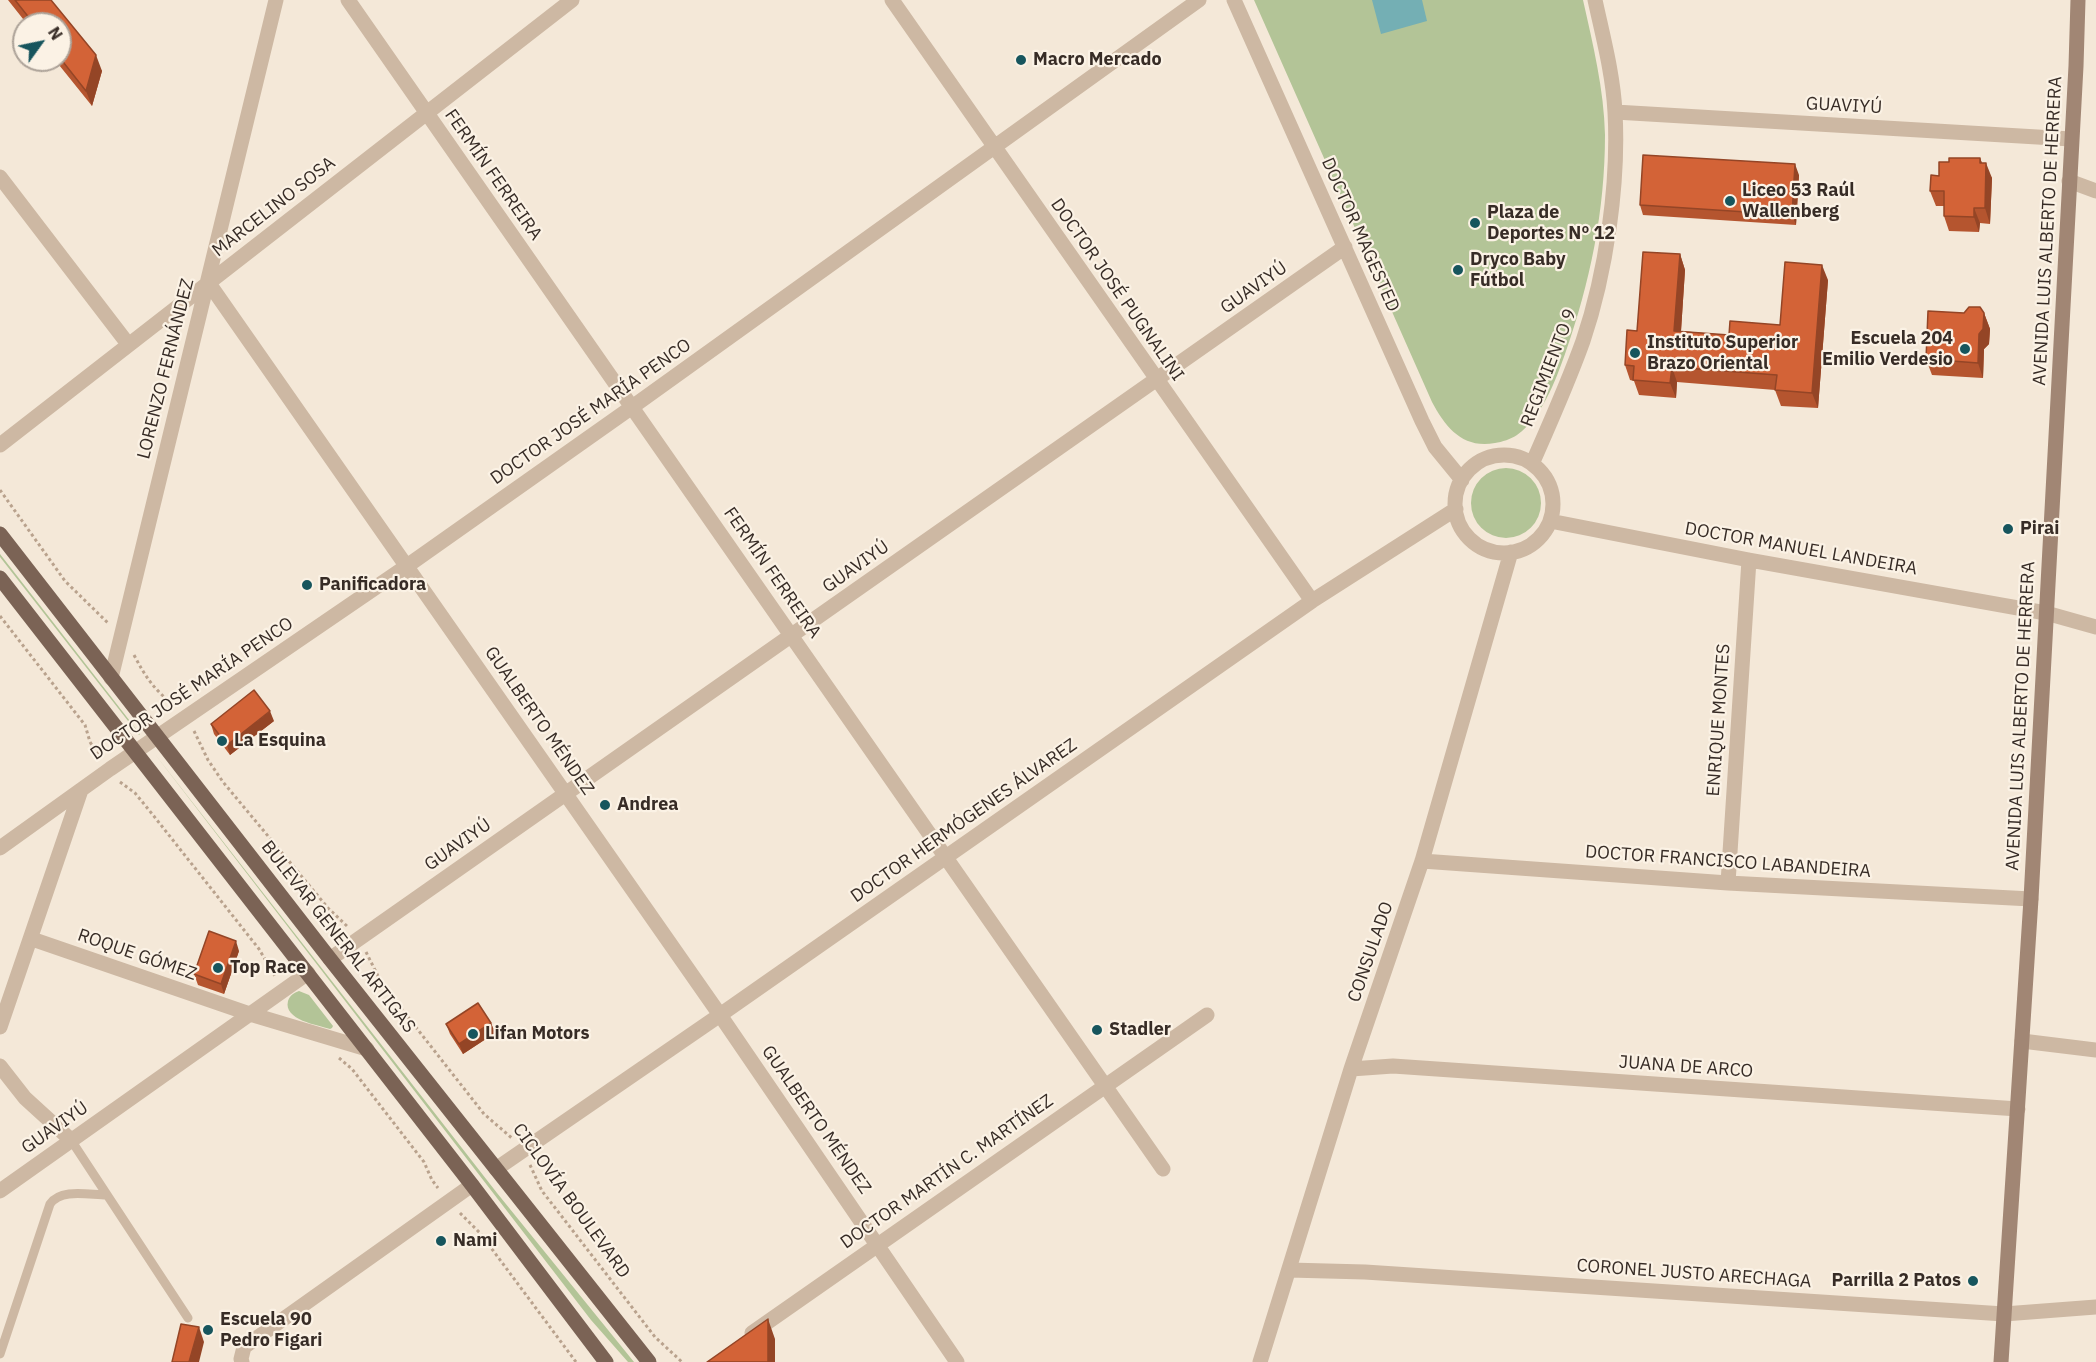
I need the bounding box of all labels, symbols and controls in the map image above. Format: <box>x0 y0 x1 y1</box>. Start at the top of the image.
north arrow <box>12 12 72 72</box>
text: N <box>44 23 67 44</box>
place label: Macro Mercado <box>1033 49 1162 71</box>
marker: Macro Mercado <box>1014 53 1028 67</box>
street label: AVENIDA LUIS ALBERTO DE HERRERA <box>2029 76 2067 386</box>
street label: GUAVIYÚ <box>1805 93 1883 119</box>
street label: FERMÍN FERREIRA <box>440 105 546 245</box>
street label: MARCELINO SOSA <box>208 152 340 262</box>
street label: DOCTOR MAGESTED <box>1316 155 1404 315</box>
place label: Liceo 53 Raúl Wallenberg <box>1742 180 1855 222</box>
marker: Liceo 53 Raúl Wallenberg <box>1723 194 1737 208</box>
street label: DOCTOR JOSÉ PUGNALINI <box>1046 195 1188 385</box>
place label: Plaza de Deportes Nº 12 <box>1487 202 1615 244</box>
marker: Plaza de Deportes Nº 12 <box>1468 216 1482 230</box>
place label: Dryco Baby Fútbol <box>1470 249 1566 292</box>
street label: GUAVIYÚ <box>1217 257 1291 319</box>
marker: Dryco Baby Fútbol <box>1451 263 1465 277</box>
street label: LORENZO FERNÁNDEZ <box>133 277 199 461</box>
street label: REGIMIENTO 9 <box>1517 306 1581 430</box>
place label: Escuela 204 Emilio Verdesio <box>1822 328 1953 370</box>
place label: Instituto Superior Brazo Oriental <box>1647 332 1798 374</box>
street label: DOCTOR JOSÉ MARÍA PENCO <box>486 334 696 490</box>
marker: Escuela 204 Emilio Verdesio <box>1958 342 1972 356</box>
marker: Instituto Superior Brazo Oriental <box>1628 346 1642 360</box>
street label: FERMÍN FERREIRA <box>719 503 825 643</box>
street label: DOCTOR MANUEL LANDEIRA <box>1683 518 1919 580</box>
place label: Pirai <box>2020 518 2059 540</box>
marker: Pirai <box>2001 522 2015 536</box>
street label: GUAVIYÚ <box>819 536 893 598</box>
street label: AVENIDA LUIS ALBERTO DE HERRERA <box>2002 561 2040 871</box>
place label: Panificadora <box>319 574 426 596</box>
marker: Panificadora <box>300 578 314 592</box>
street label: DOCTOR JOSÉ MARÍA PENCO <box>86 613 298 765</box>
street label: GUALBERTO MÉNDEZ <box>480 643 598 799</box>
street label: ENRIQUE MONTES <box>1703 643 1735 797</box>
place label: La Esquina <box>234 730 326 752</box>
marker: La Esquina <box>215 734 229 748</box>
street label: DOCTOR HERMÓGENES ÁLVAREZ <box>847 734 1081 908</box>
place label: Andrea <box>617 794 679 816</box>
marker: Andrea <box>598 798 612 812</box>
street label: GUAVIYÚ <box>421 814 495 876</box>
street label: BULEVAR GENERAL ARTIGAS <box>256 837 420 1037</box>
street label: DOCTOR FRANCISCO LABANDEIRA <box>1584 841 1872 883</box>
street label: CONSULADO <box>1344 899 1398 1005</box>
street label: ROQUE GÓMEZ <box>75 925 199 985</box>
place label: Top Race <box>230 957 306 979</box>
marker: Top Race <box>211 961 225 975</box>
place label: Stadler <box>1109 1019 1171 1041</box>
place label: Lifan Motors <box>485 1023 590 1045</box>
marker: Stadler <box>1090 1023 1104 1037</box>
marker: Lifan Motors <box>466 1027 480 1041</box>
street label: GUALBERTO MÉNDEZ <box>757 1042 875 1198</box>
street label: JUANA DE ARCO <box>1618 1052 1754 1082</box>
street label: DOCTOR MARTÍN C. MARTÍNEZ <box>837 1090 1057 1254</box>
street label: GUAVIYÚ <box>18 1097 92 1159</box>
street label: CICLOVÍA BOULEVARD <box>508 1119 634 1283</box>
place label: Nami <box>453 1230 498 1252</box>
marker: Nami <box>434 1234 448 1248</box>
street label: CORONEL JUSTO ARECHAGA <box>1576 1255 1812 1293</box>
place label: Parrilla 2 Patos <box>1832 1270 1961 1292</box>
marker: Parrilla 2 Patos <box>1966 1274 1980 1288</box>
place label: Escuela 90 Pedro Figari <box>220 1309 322 1352</box>
marker: Escuela 90 Pedro Figari <box>201 1323 215 1337</box>

